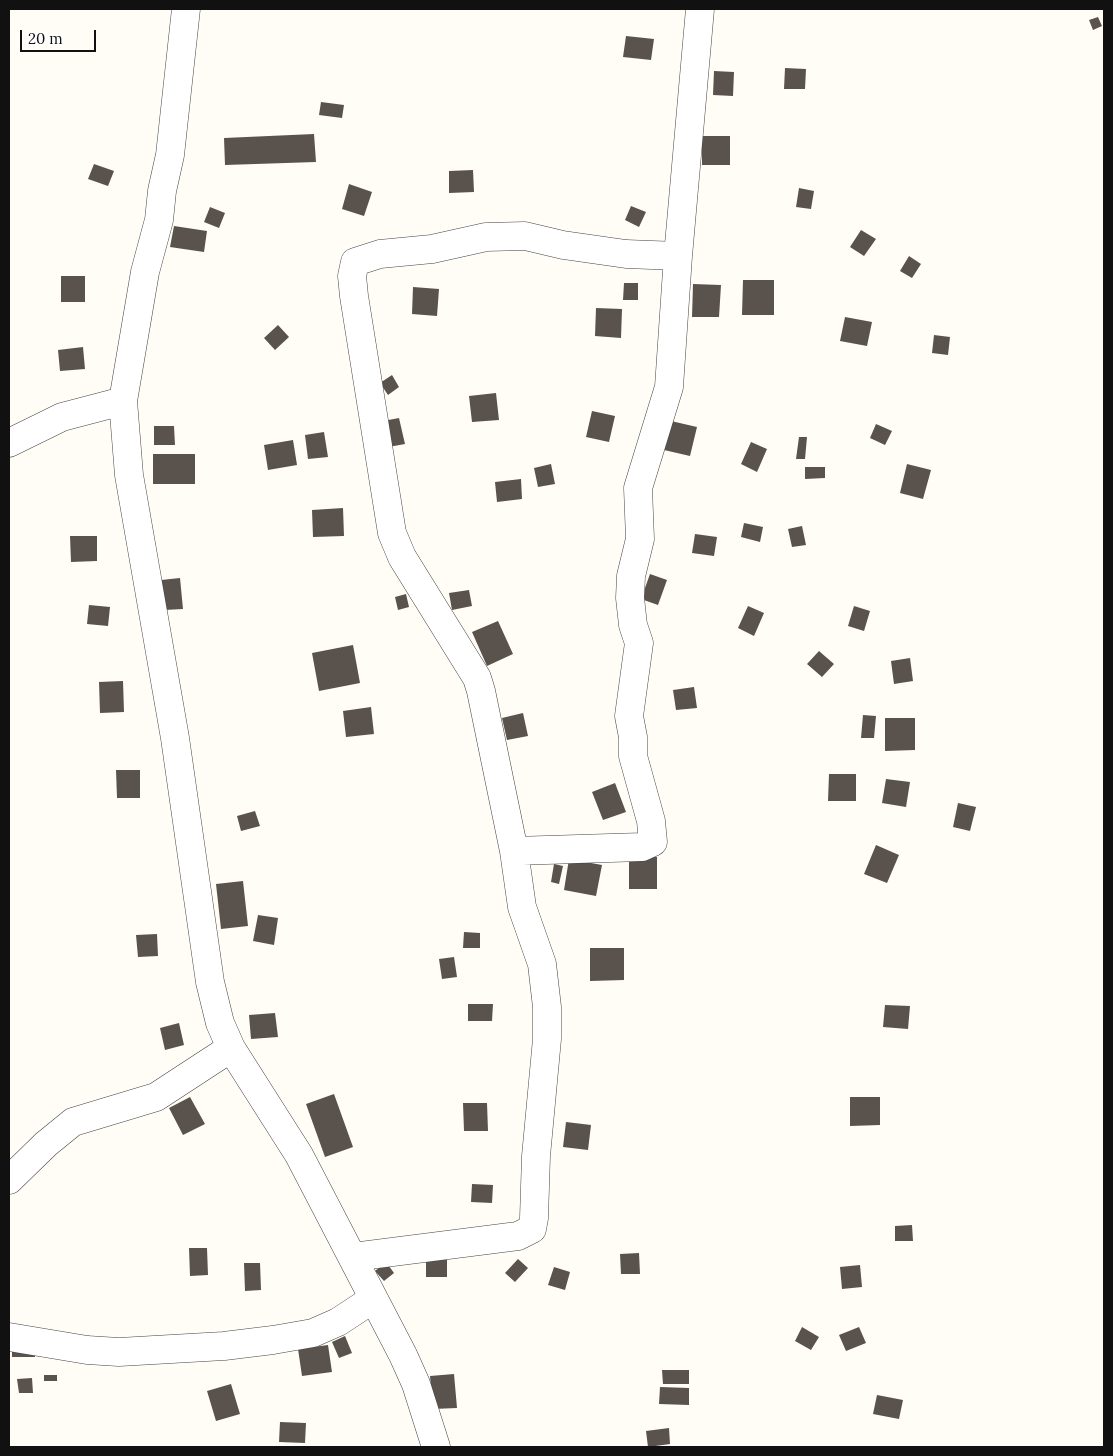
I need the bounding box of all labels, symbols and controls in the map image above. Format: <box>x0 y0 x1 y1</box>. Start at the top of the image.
scale bar <box>22 20 99 52</box>
text: 20 m <box>28 29 63 48</box>

